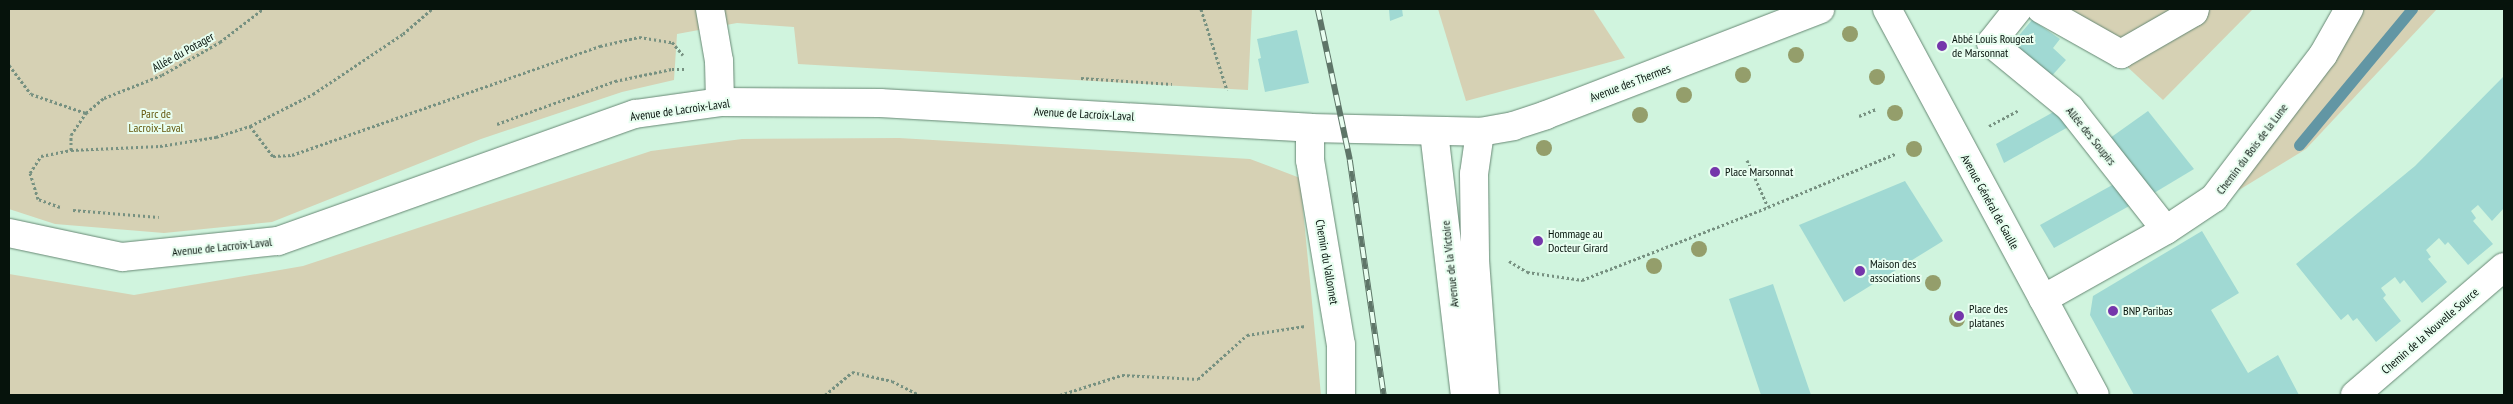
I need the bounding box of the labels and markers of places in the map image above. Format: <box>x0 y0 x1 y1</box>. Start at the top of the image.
place label: Abbé Louis Rougeat de Marsonnat <box>1952 32 2034 60</box>
marker: Abbé Louis Rougeat de Marsonnat <box>1936 40 1948 52</box>
place label: Place Marsonnat <box>1725 165 1793 179</box>
marker: Place Marsonnat <box>1709 166 1721 178</box>
place label: Hommage au Docteur Girard <box>1548 227 1608 255</box>
marker: Hommage au Docteur Girard <box>1532 235 1544 247</box>
place label: Maison des associations <box>1870 257 1920 285</box>
marker: Maison des associations <box>1854 265 1866 277</box>
place label: Place des platanes <box>1969 302 2008 330</box>
place label: BNP Paribas <box>2123 304 2173 318</box>
marker: BNP Paribas <box>2107 305 2119 317</box>
marker: Place des platanes <box>1953 310 1965 322</box>

